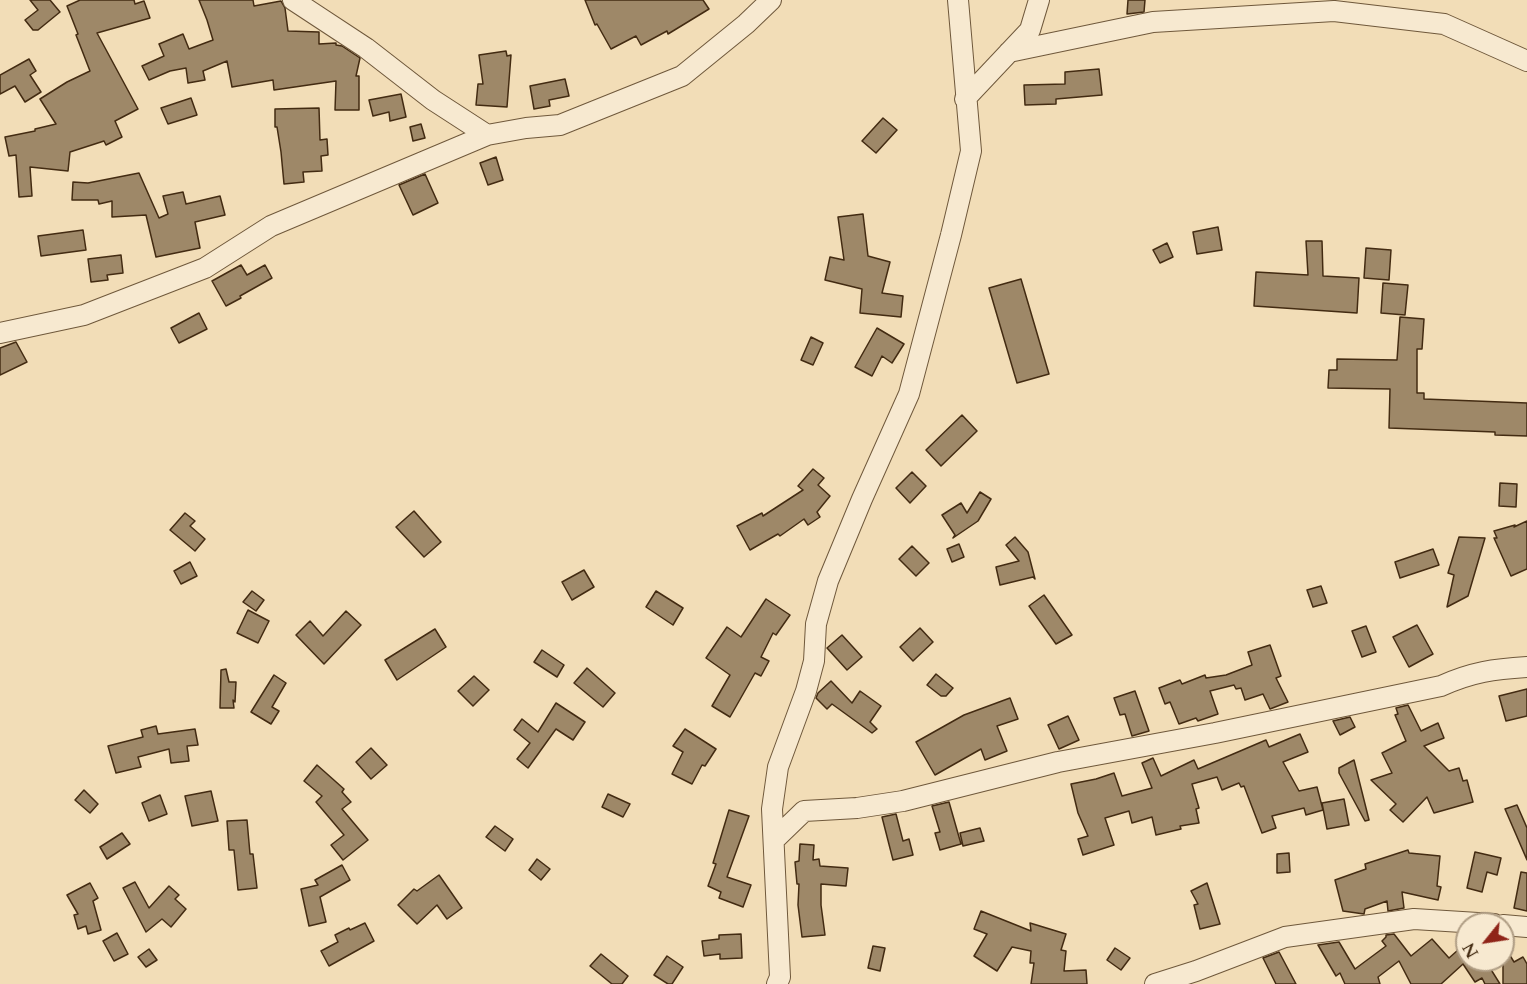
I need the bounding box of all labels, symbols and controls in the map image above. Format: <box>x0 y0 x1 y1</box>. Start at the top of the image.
north arrow <box>1455 912 1515 972</box>
text: N <box>1458 938 1484 962</box>

